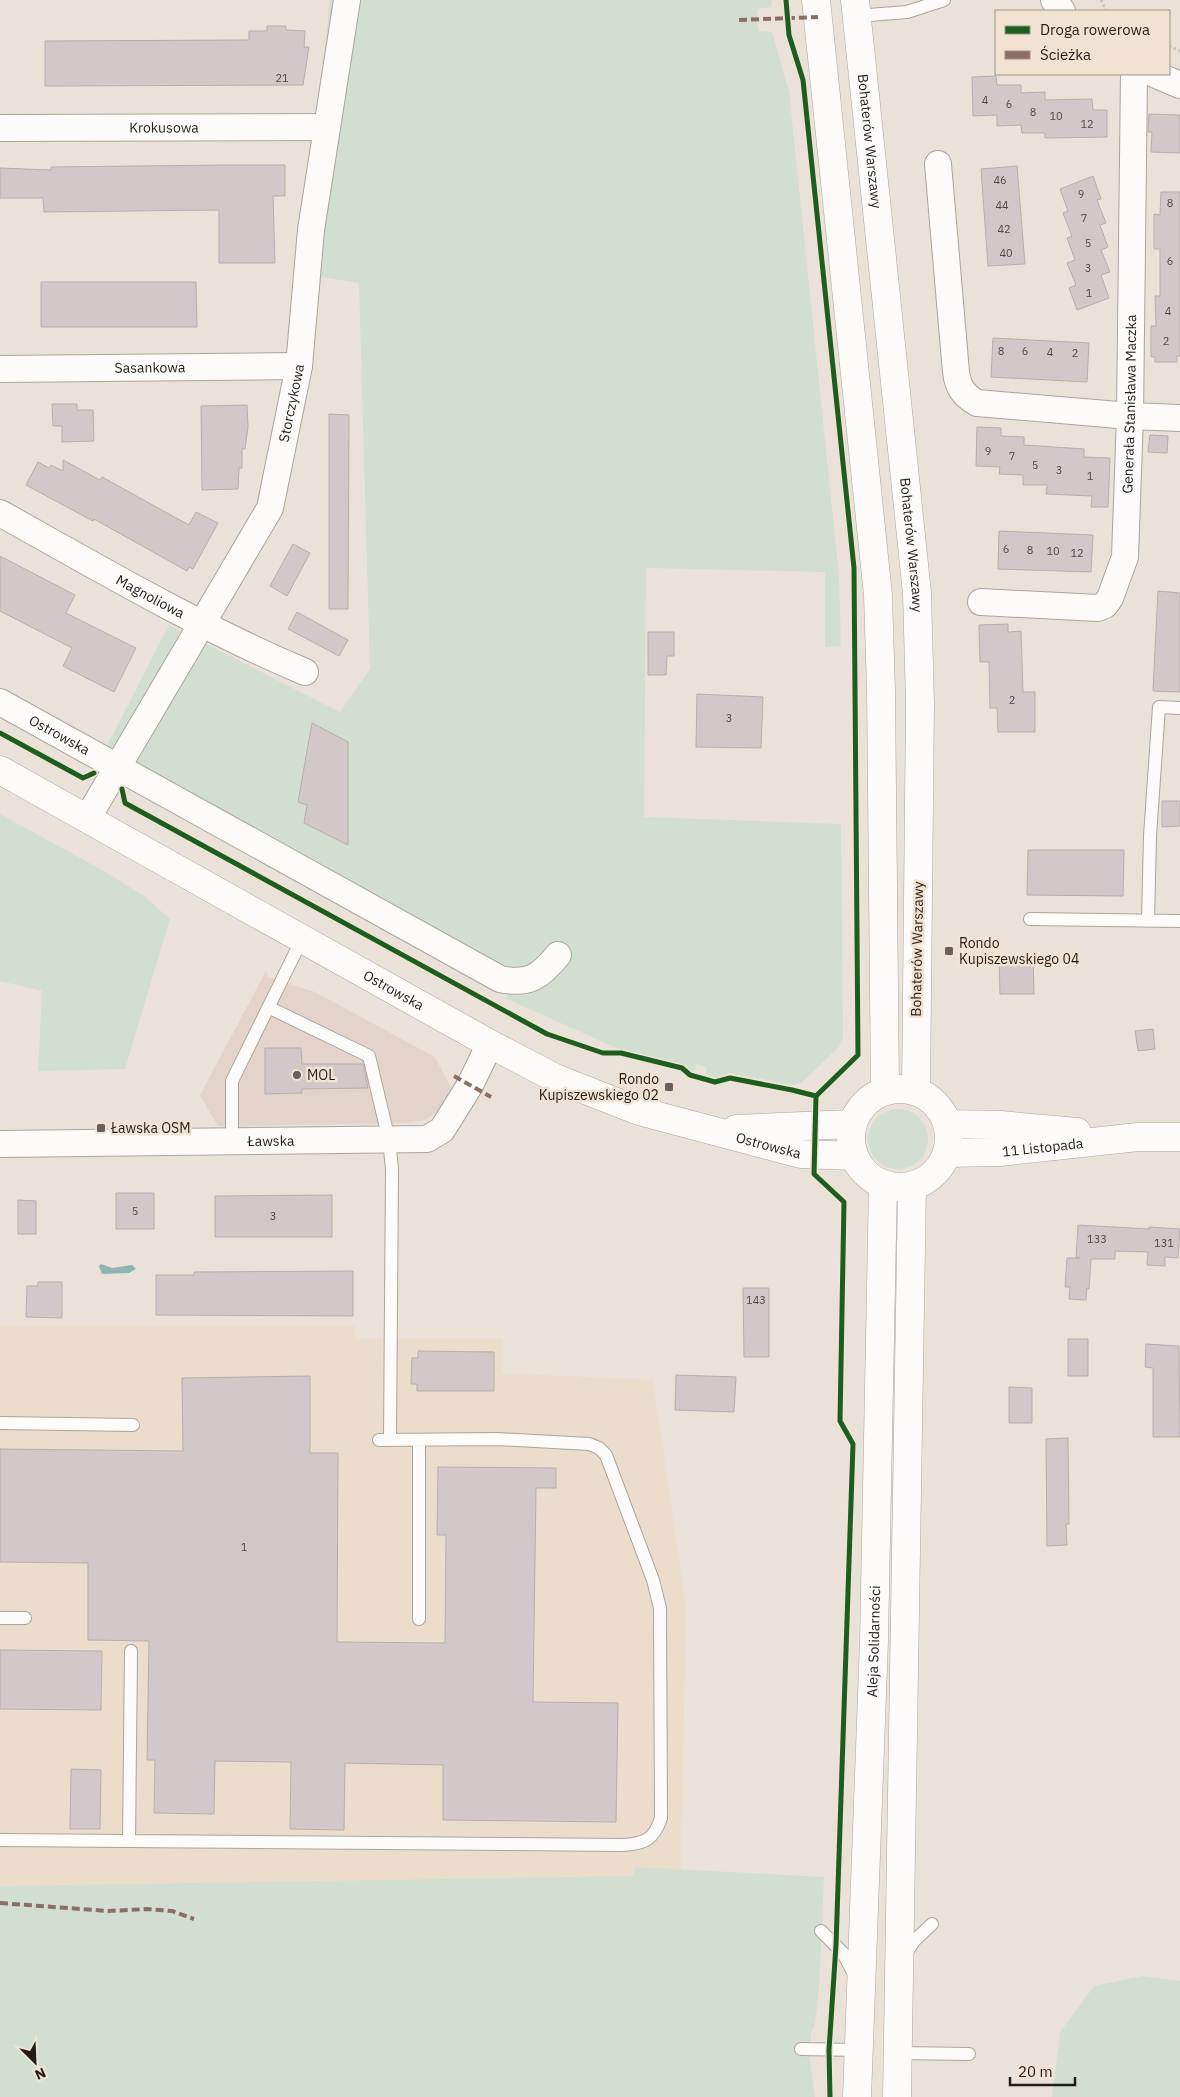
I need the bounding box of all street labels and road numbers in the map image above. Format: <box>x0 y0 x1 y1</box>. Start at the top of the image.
street label: Bohaterów Warszawy <box>854 73 886 209</box>
street label: Krokusowa <box>129 118 199 137</box>
street label: Generała Stanisława Maczka <box>1118 314 1140 494</box>
street label: Sasankowa <box>114 358 186 377</box>
street label: Storczykowa <box>275 362 308 444</box>
street label: Bohaterów Warszawy <box>896 477 927 613</box>
street label: Magnoliowa <box>113 571 188 622</box>
street label: Ostrowska <box>26 711 94 759</box>
street label: Bohaterów Warszawy <box>907 881 927 1017</box>
street label: Ostrowska <box>360 966 428 1015</box>
street label: Ostrowska <box>734 1128 804 1163</box>
street label: Ławska <box>246 1132 295 1150</box>
street label: 11 Listopada <box>1001 1134 1085 1161</box>
street label: Aleja Solidarności <box>863 1585 884 1698</box>

